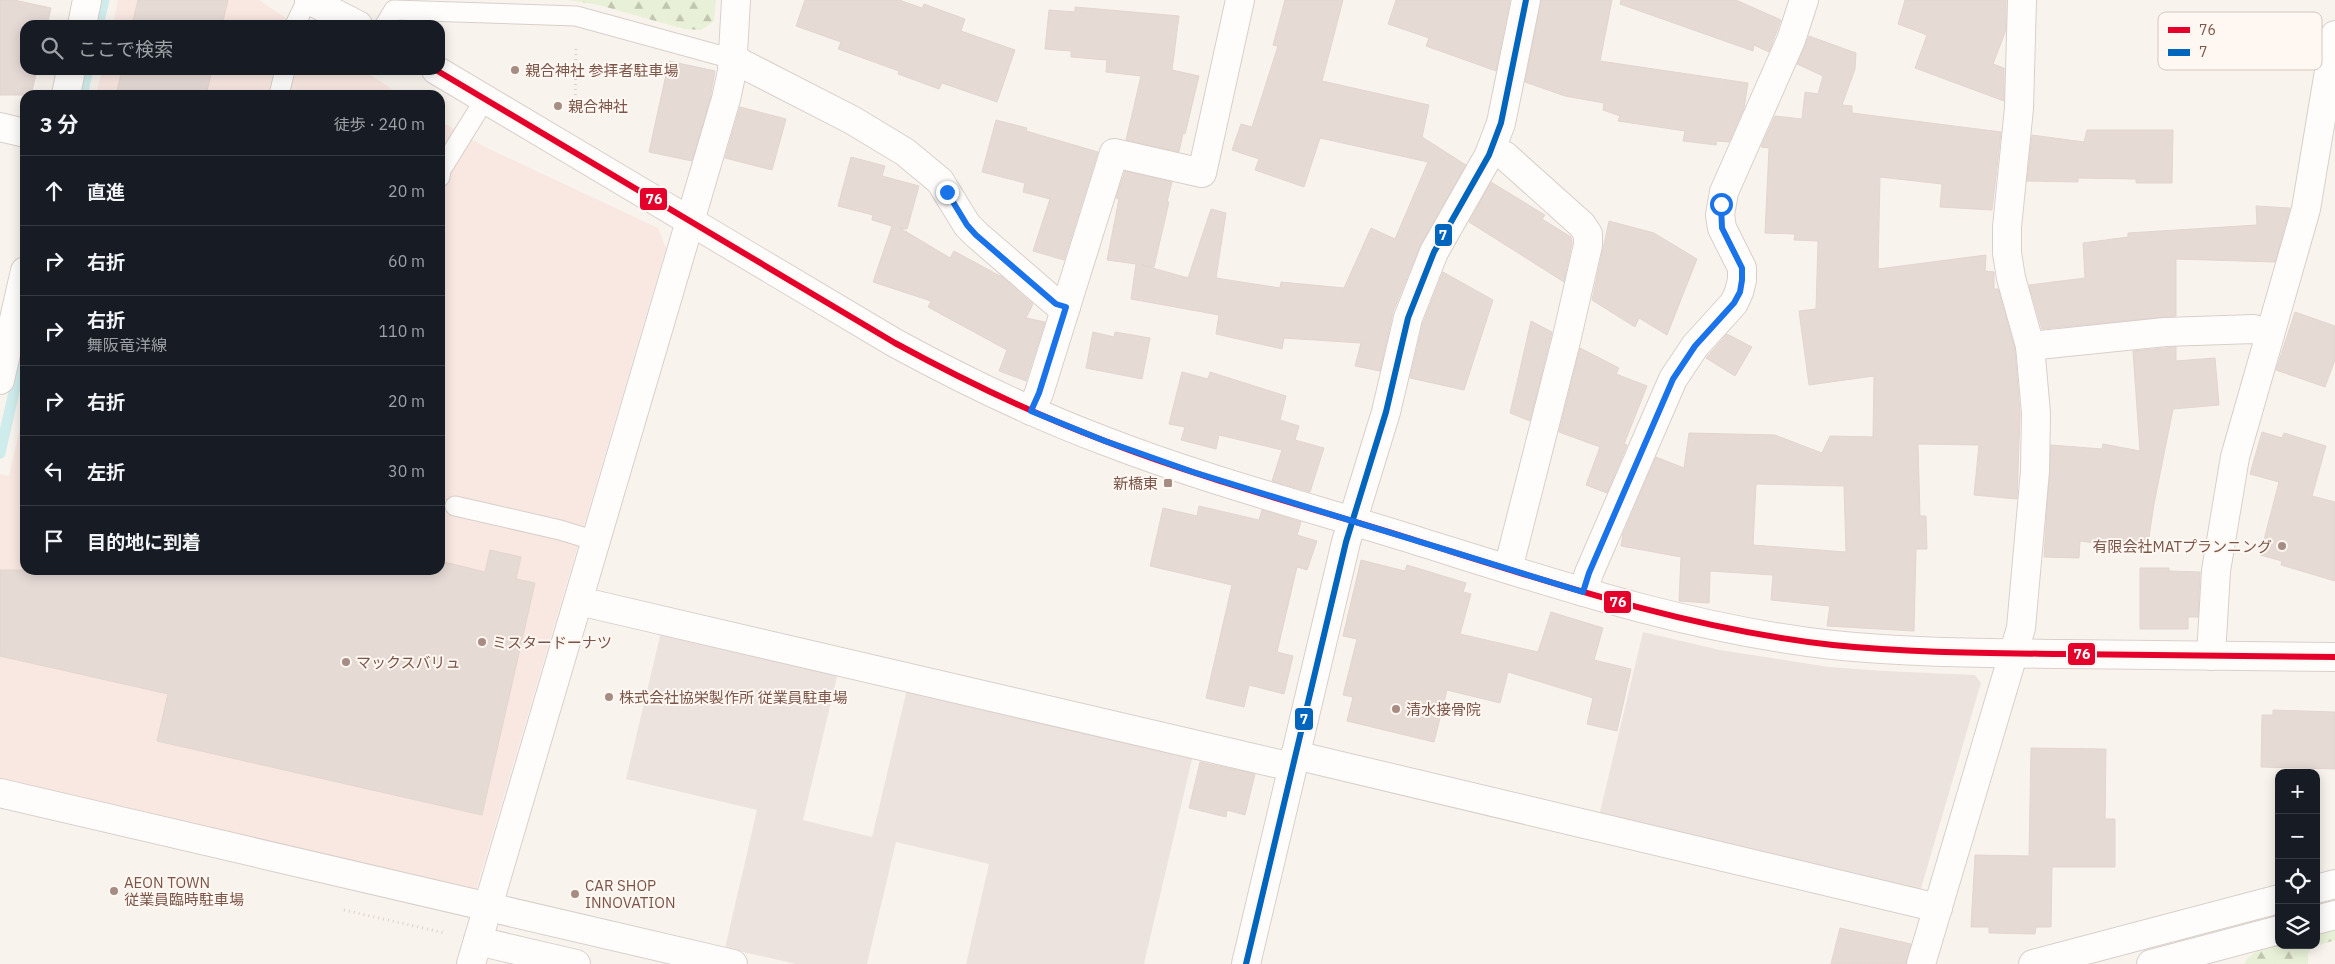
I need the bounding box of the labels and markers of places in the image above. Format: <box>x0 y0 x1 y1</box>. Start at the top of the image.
place label: 親合神社 参拝者駐車場 <box>525 61 679 80</box>
marker: 親合神社 参拝者駐車場 <box>509 64 521 76</box>
place label: 親合神社 <box>568 97 628 116</box>
marker: 親合神社 <box>552 100 564 112</box>
place label: 新橋東 <box>1113 474 1158 493</box>
marker: 新橋東 <box>1162 477 1174 489</box>
place label: 有限会社MATプランニング <box>2093 537 2272 556</box>
marker: 有限会社MATプランニング <box>2276 540 2288 552</box>
place label: ミスタードーナツ <box>492 633 612 652</box>
marker: ミスタードーナツ <box>476 636 488 648</box>
place label: マックスバリュ <box>356 653 461 672</box>
marker: マックスバリュ <box>340 656 352 668</box>
place label: 株式会社協栄製作所 従業員駐車場 <box>619 688 848 707</box>
marker: 株式会社協栄製作所 従業員駐車場 <box>603 691 615 703</box>
place label: 清水接骨院 <box>1406 700 1481 719</box>
marker: 清水接骨院 <box>1390 703 1402 715</box>
place label: AEON TOWN 従業員臨時駐車場 <box>124 873 244 909</box>
place label: CAR SHOP INNOVATION <box>585 876 676 912</box>
marker: AEON TOWN 従業員臨時駐車場 <box>108 885 120 897</box>
marker: CAR SHOP INNOVATION <box>569 888 581 900</box>

